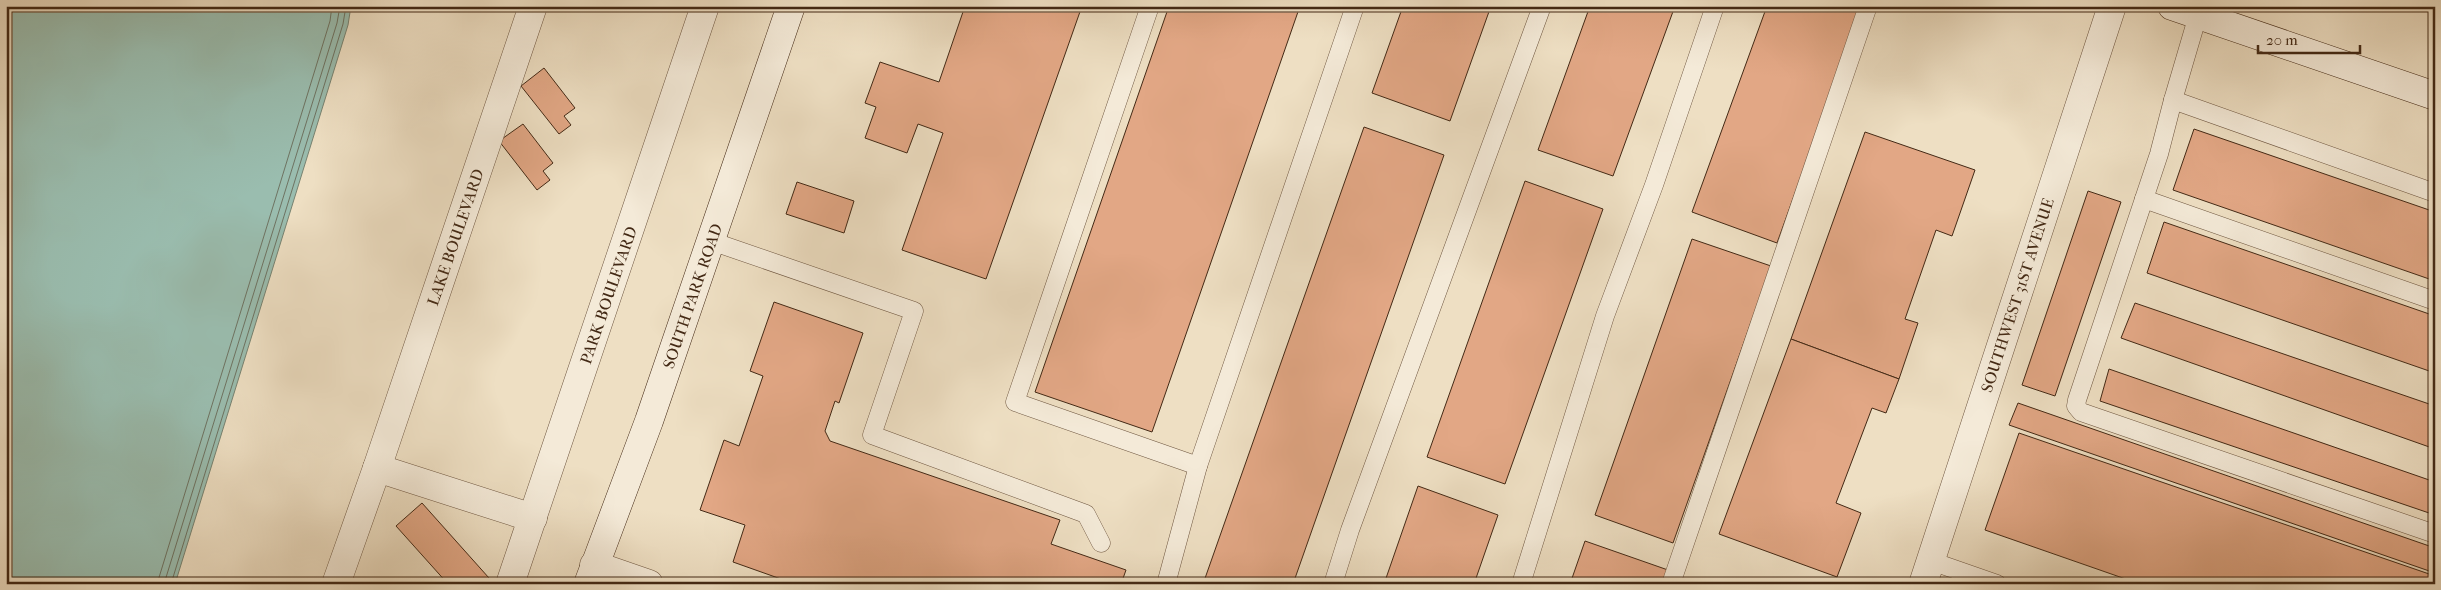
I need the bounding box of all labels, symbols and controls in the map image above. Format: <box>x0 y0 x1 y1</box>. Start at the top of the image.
scale bar <box>2258 22 2361 54</box>
text: 20 m <box>2266 31 2298 49</box>
street label: LAKE BOULEVARD <box>423 166 488 308</box>
street label: SOUTHWEST 31ST AVENUE <box>1977 195 2058 395</box>
street label: SOUTH PARK ROAD <box>659 221 726 371</box>
street label: PARK BOULEVARD <box>576 224 641 367</box>

